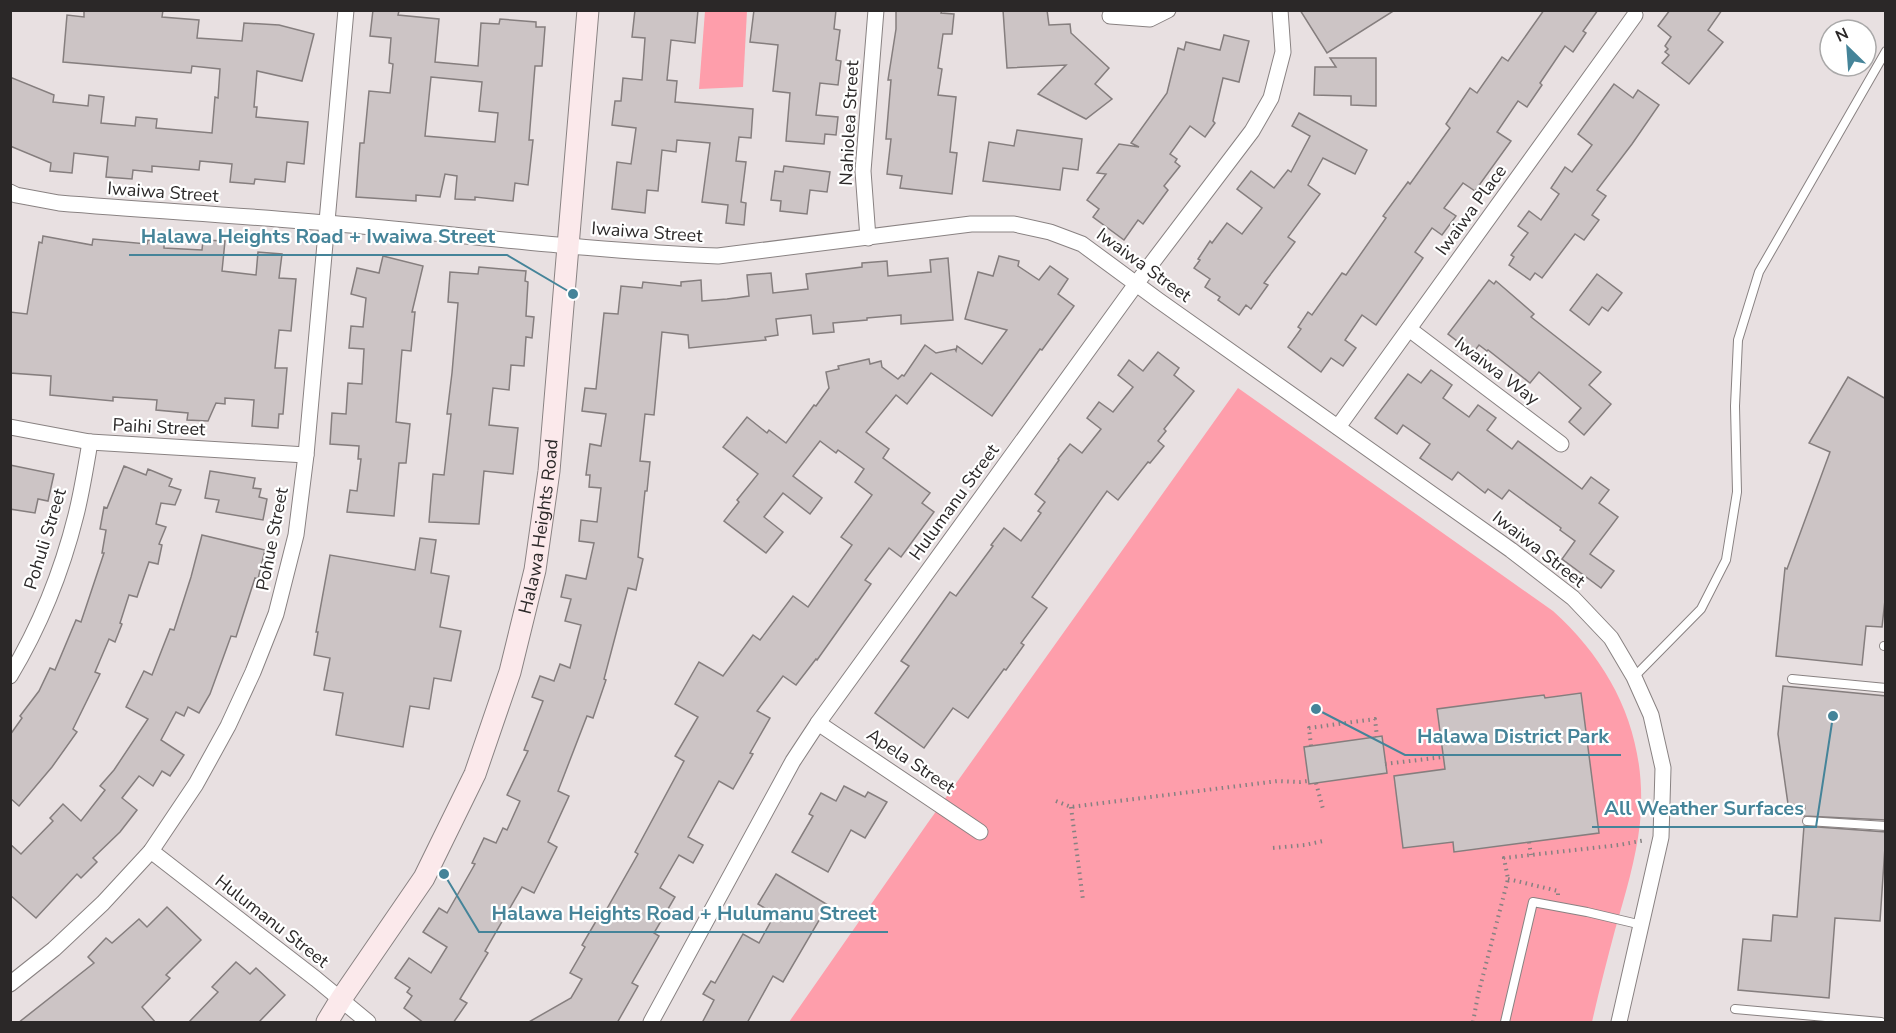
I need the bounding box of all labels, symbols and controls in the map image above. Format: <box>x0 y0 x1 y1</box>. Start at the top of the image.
north arrow <box>1818 18 1878 78</box>
text: N <box>1832 23 1852 48</box>
street label: Nahiolea Street <box>834 59 864 186</box>
street label: Iwaiwa Place <box>1430 160 1512 260</box>
street label: Iwaiwa Street <box>107 176 220 208</box>
street label: Iwaiwa Street <box>591 216 704 248</box>
callout: Halawa Heights Road + Iwaiwa Street <box>129 217 507 255</box>
text: Halawa Heights Road + Iwaiwa Street <box>141 223 496 250</box>
street label: Iwaiwa Street <box>1092 223 1197 308</box>
street label: Iwaiwa Way <box>1450 331 1545 411</box>
street label: Paihi Street <box>112 413 207 441</box>
street label: Halawa Heights Road <box>513 438 564 616</box>
street label: Hulumanu Street <box>904 438 1005 565</box>
street label: Pohuli Street <box>18 485 72 593</box>
street label: Pohue Street <box>250 485 294 593</box>
street label: Iwaiwa Street <box>1488 505 1591 593</box>
callout: Halawa District Park <box>1405 717 1621 755</box>
street label: Apela Street <box>862 723 960 800</box>
text: Halawa District Park <box>1417 723 1610 750</box>
callout: All Weather Surfaces <box>1592 789 1816 827</box>
text: All Weather Surfaces <box>1604 795 1804 822</box>
street label: Hulumanu Street <box>210 869 334 973</box>
callout: Halawa Heights Road + Hulumanu Street <box>479 894 888 932</box>
text: Halawa Heights Road + Hulumanu Street <box>492 900 877 927</box>

